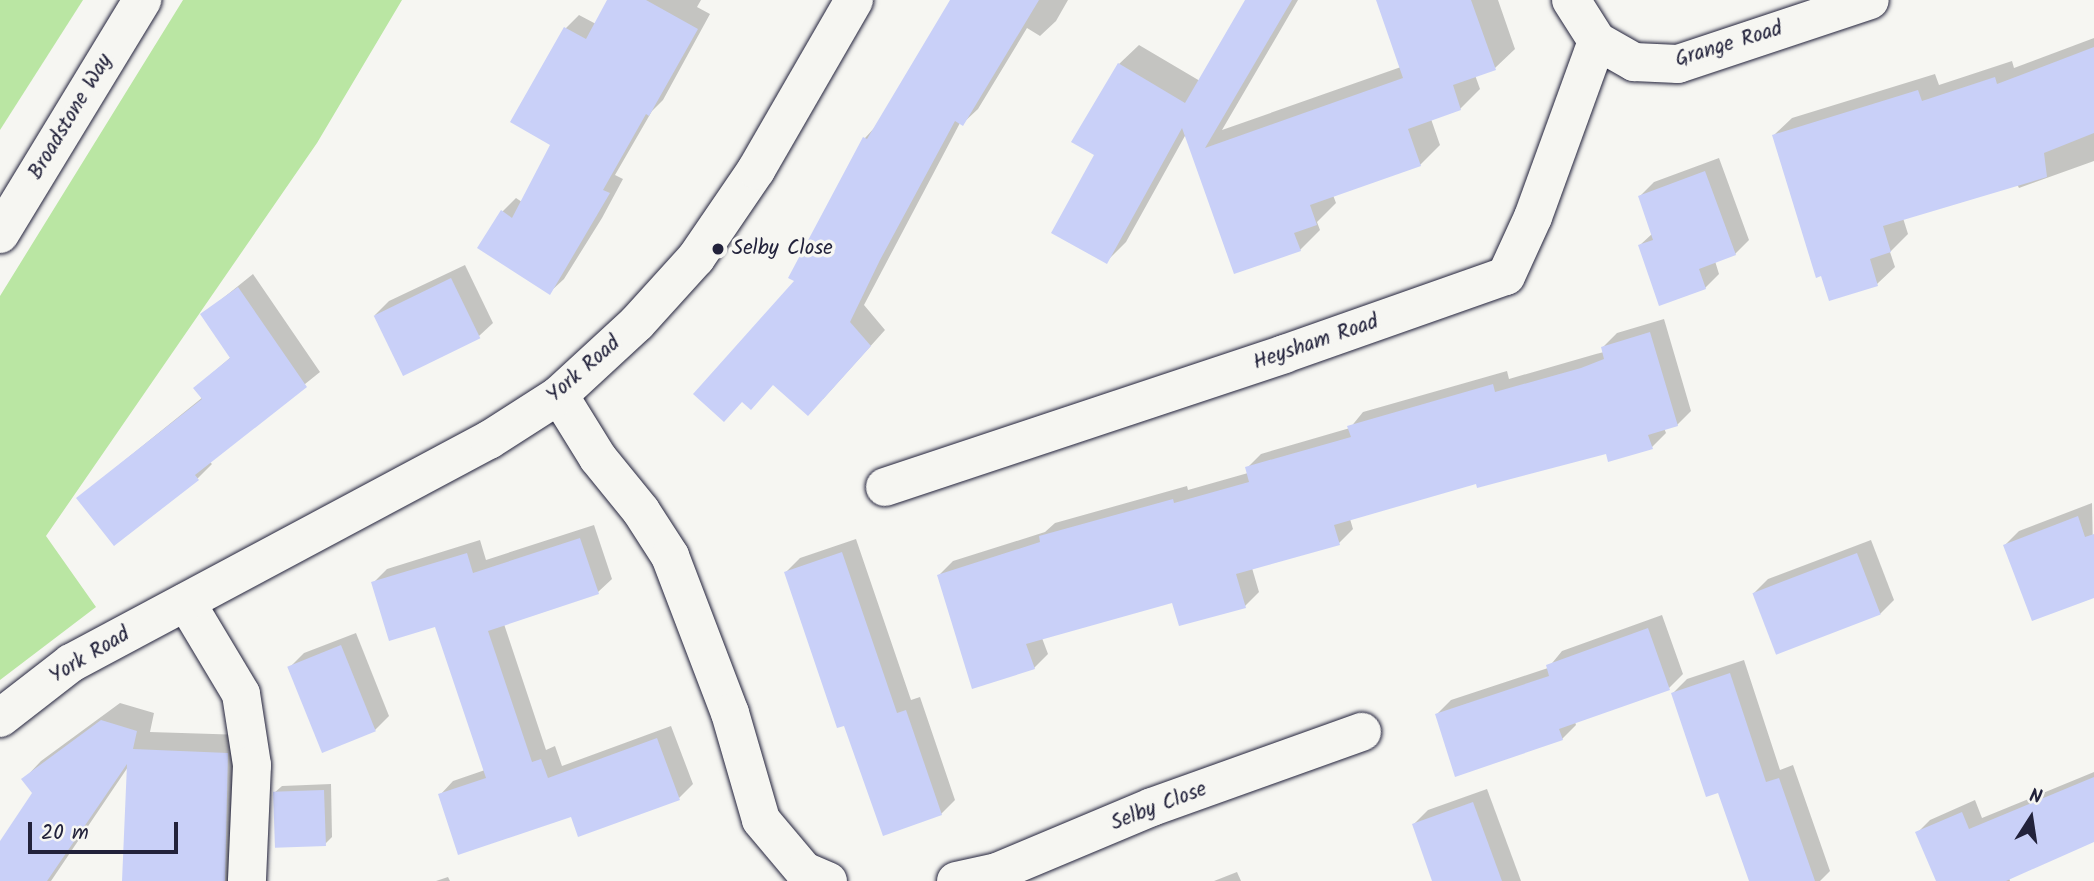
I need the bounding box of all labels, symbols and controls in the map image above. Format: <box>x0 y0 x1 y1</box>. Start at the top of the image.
street label: Grange Road <box>1672 17 1786 73</box>
street label: Broadstone Way <box>24 50 118 184</box>
place label: Selby Close <box>732 236 833 262</box>
marker: Selby Close <box>710 241 726 257</box>
street label: Heysham Road <box>1250 310 1382 376</box>
street label: York Road <box>542 331 626 409</box>
street label: York Road <box>45 622 135 690</box>
street label: Selby Close <box>1107 777 1211 837</box>
text: N <box>2026 782 2044 813</box>
north arrow <box>1996 783 2066 853</box>
scale bar <box>32 808 182 852</box>
text: 20 m <box>41 817 89 850</box>

